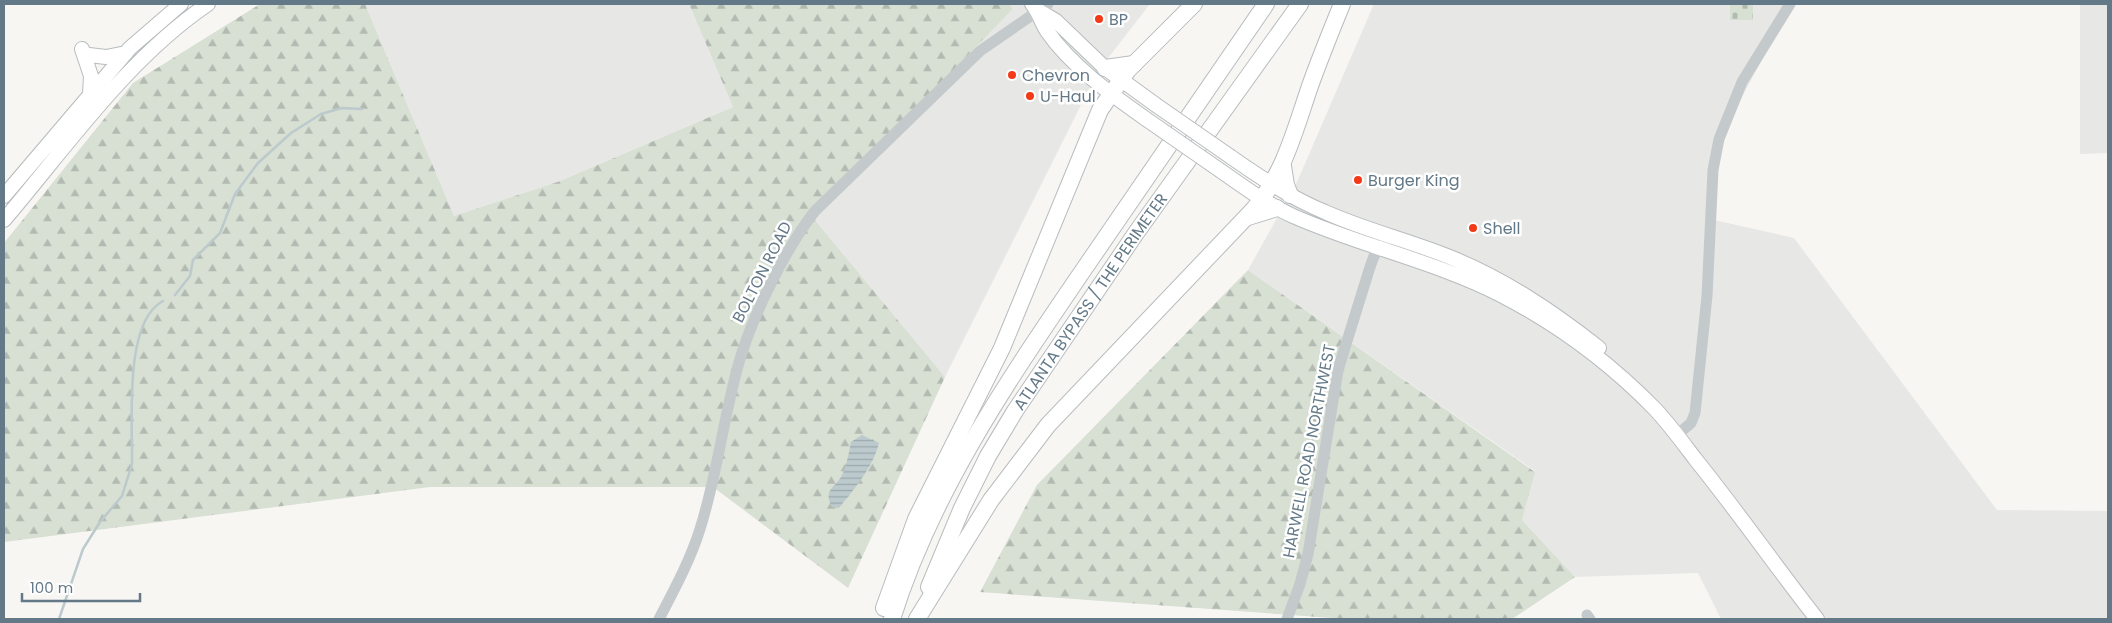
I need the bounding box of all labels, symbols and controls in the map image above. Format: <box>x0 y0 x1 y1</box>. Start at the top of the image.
place label: BP <box>1109 8 1128 31</box>
marker: BP <box>1093 13 1105 25</box>
place label: Chevron <box>1022 64 1090 87</box>
marker: Chevron <box>1006 69 1018 81</box>
place label: U-Haul <box>1040 85 1096 108</box>
marker: U-Haul <box>1024 90 1036 102</box>
place label: Burger King <box>1368 169 1460 192</box>
marker: Burger King <box>1352 174 1364 186</box>
street label: ATLANTA BYPASS / THE PERIMETER <box>1007 188 1173 415</box>
place label: Shell <box>1483 217 1520 240</box>
street label: BOLTON ROAD <box>727 218 797 326</box>
marker: Shell <box>1467 222 1479 234</box>
street label: HARWELL ROAD NORTHWEST <box>1277 342 1341 560</box>
scale bar <box>22 570 140 602</box>
text: 100 m <box>30 577 73 598</box>

